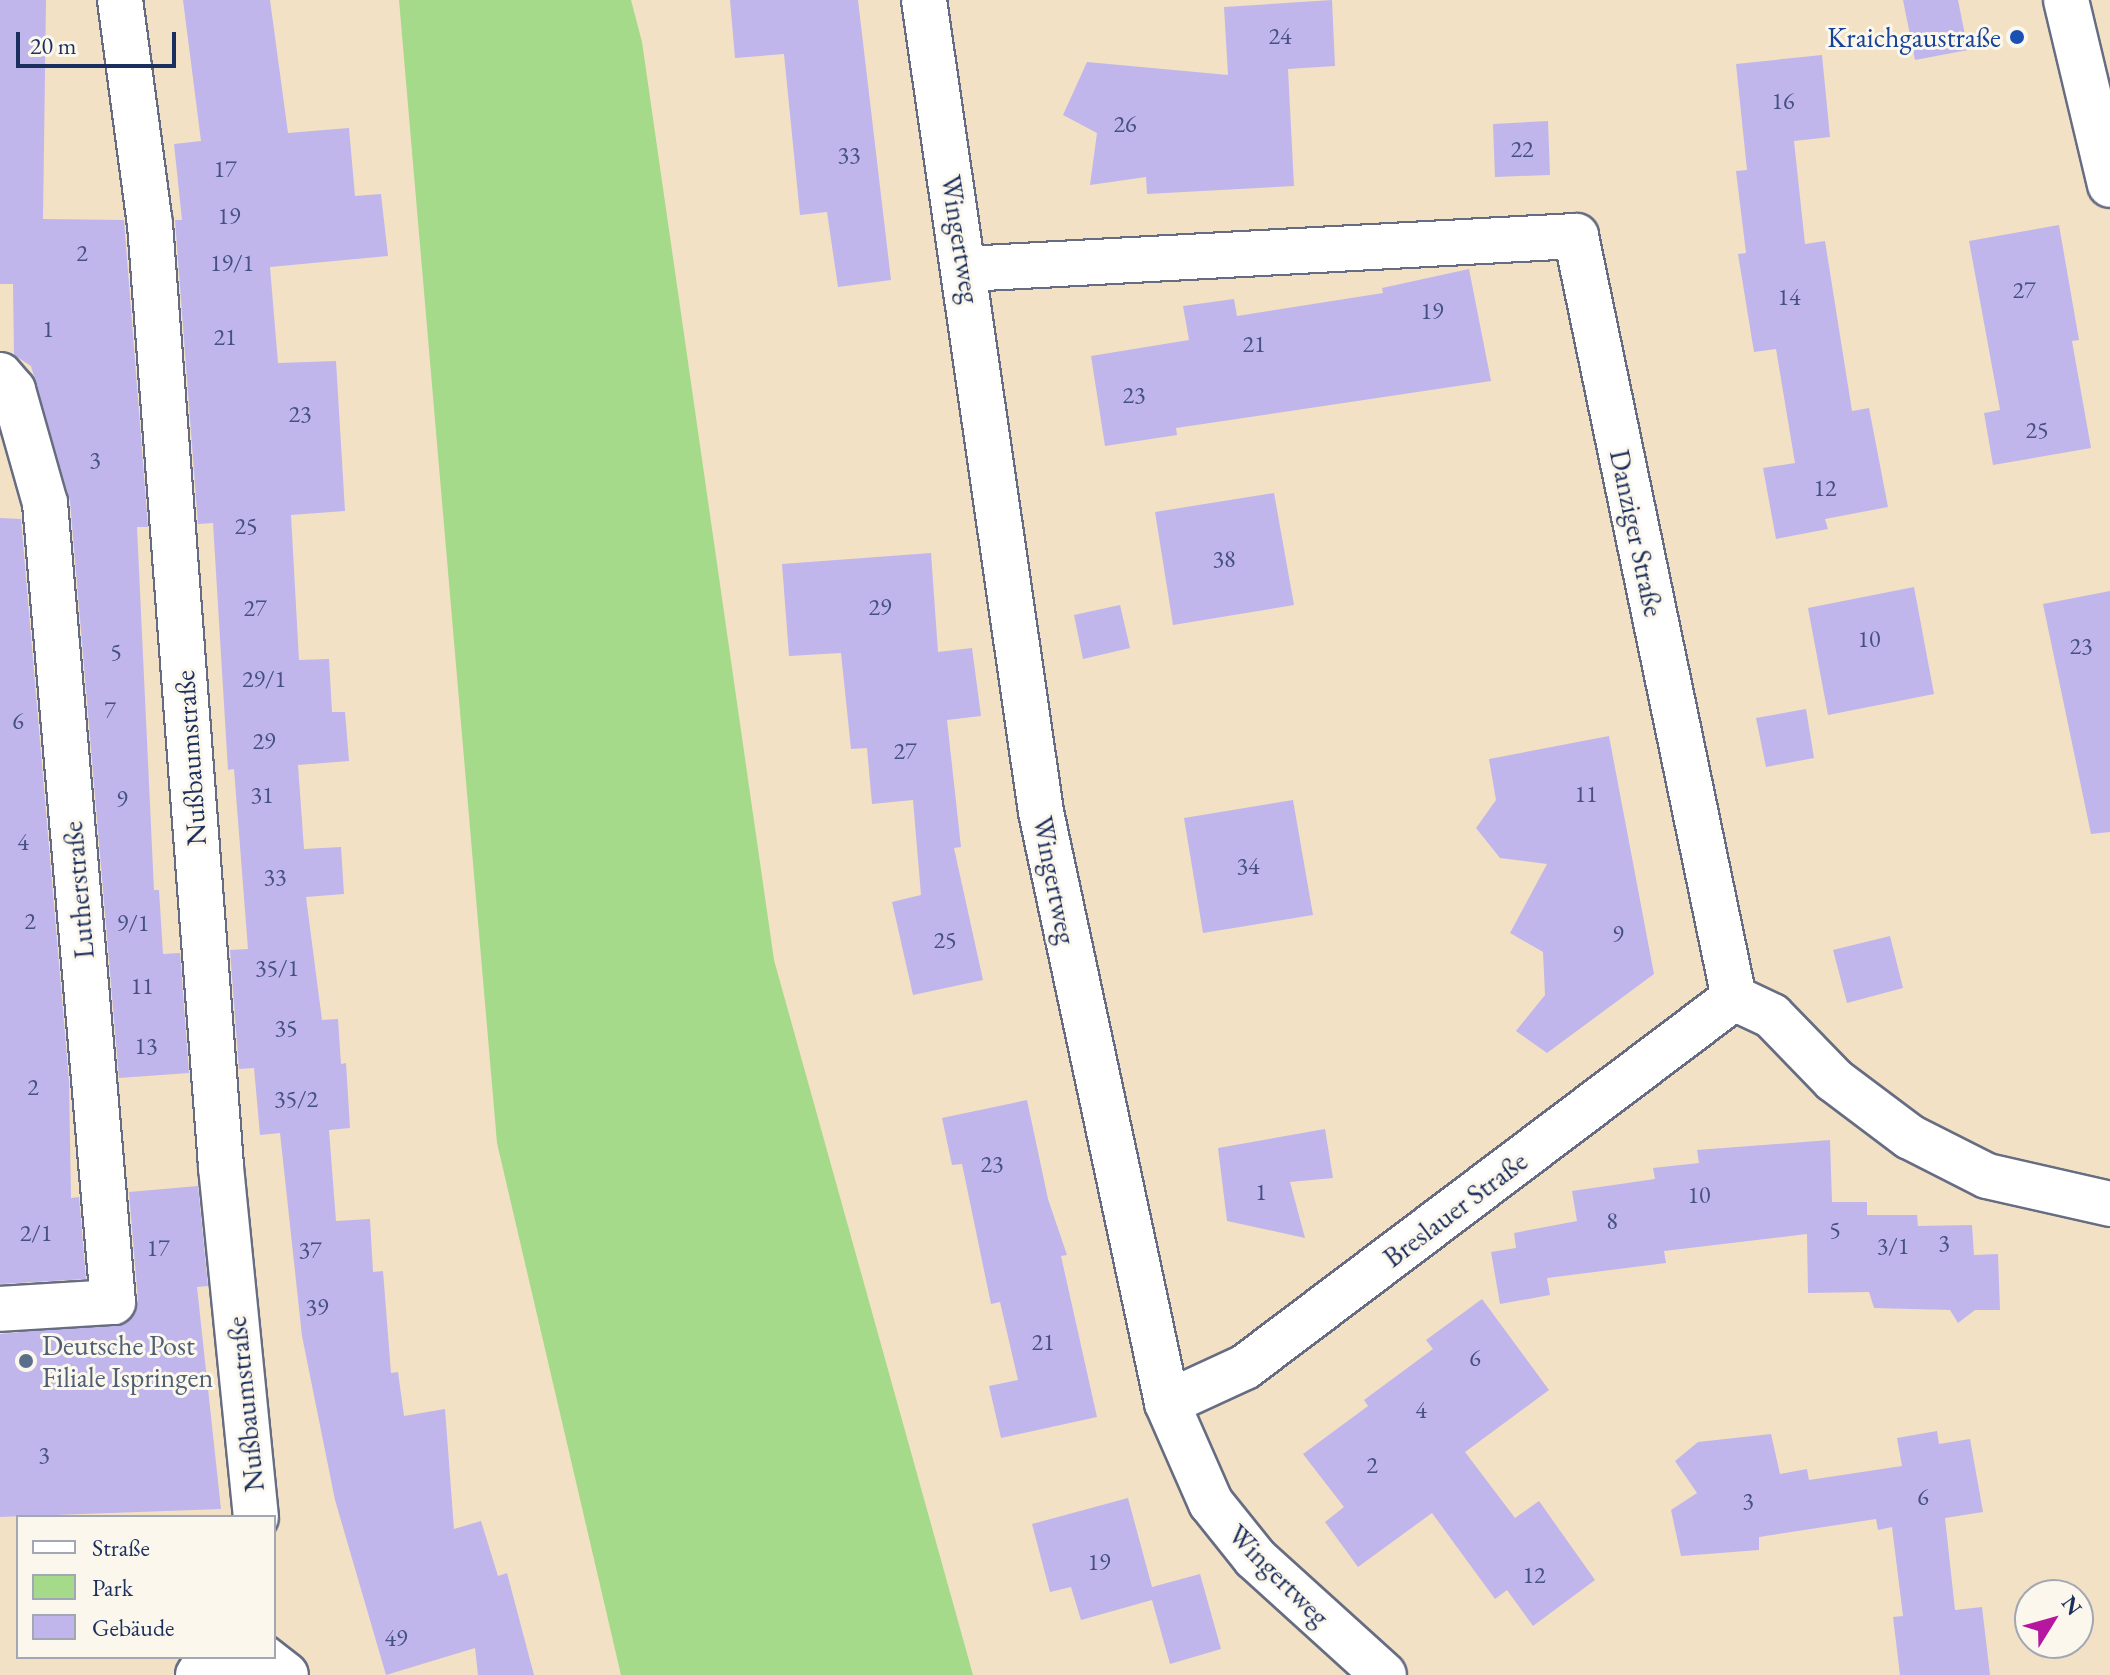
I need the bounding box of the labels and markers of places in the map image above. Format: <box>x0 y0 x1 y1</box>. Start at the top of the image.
place label: Kraichgaustraße <box>1827 20 2001 54</box>
marker: Kraichgaustraße <box>2008 28 2026 46</box>
place label: Deutsche Post Filiale Ispringen <box>42 1328 213 1394</box>
marker: Deutsche Post Filiale Ispringen <box>17 1352 35 1370</box>

